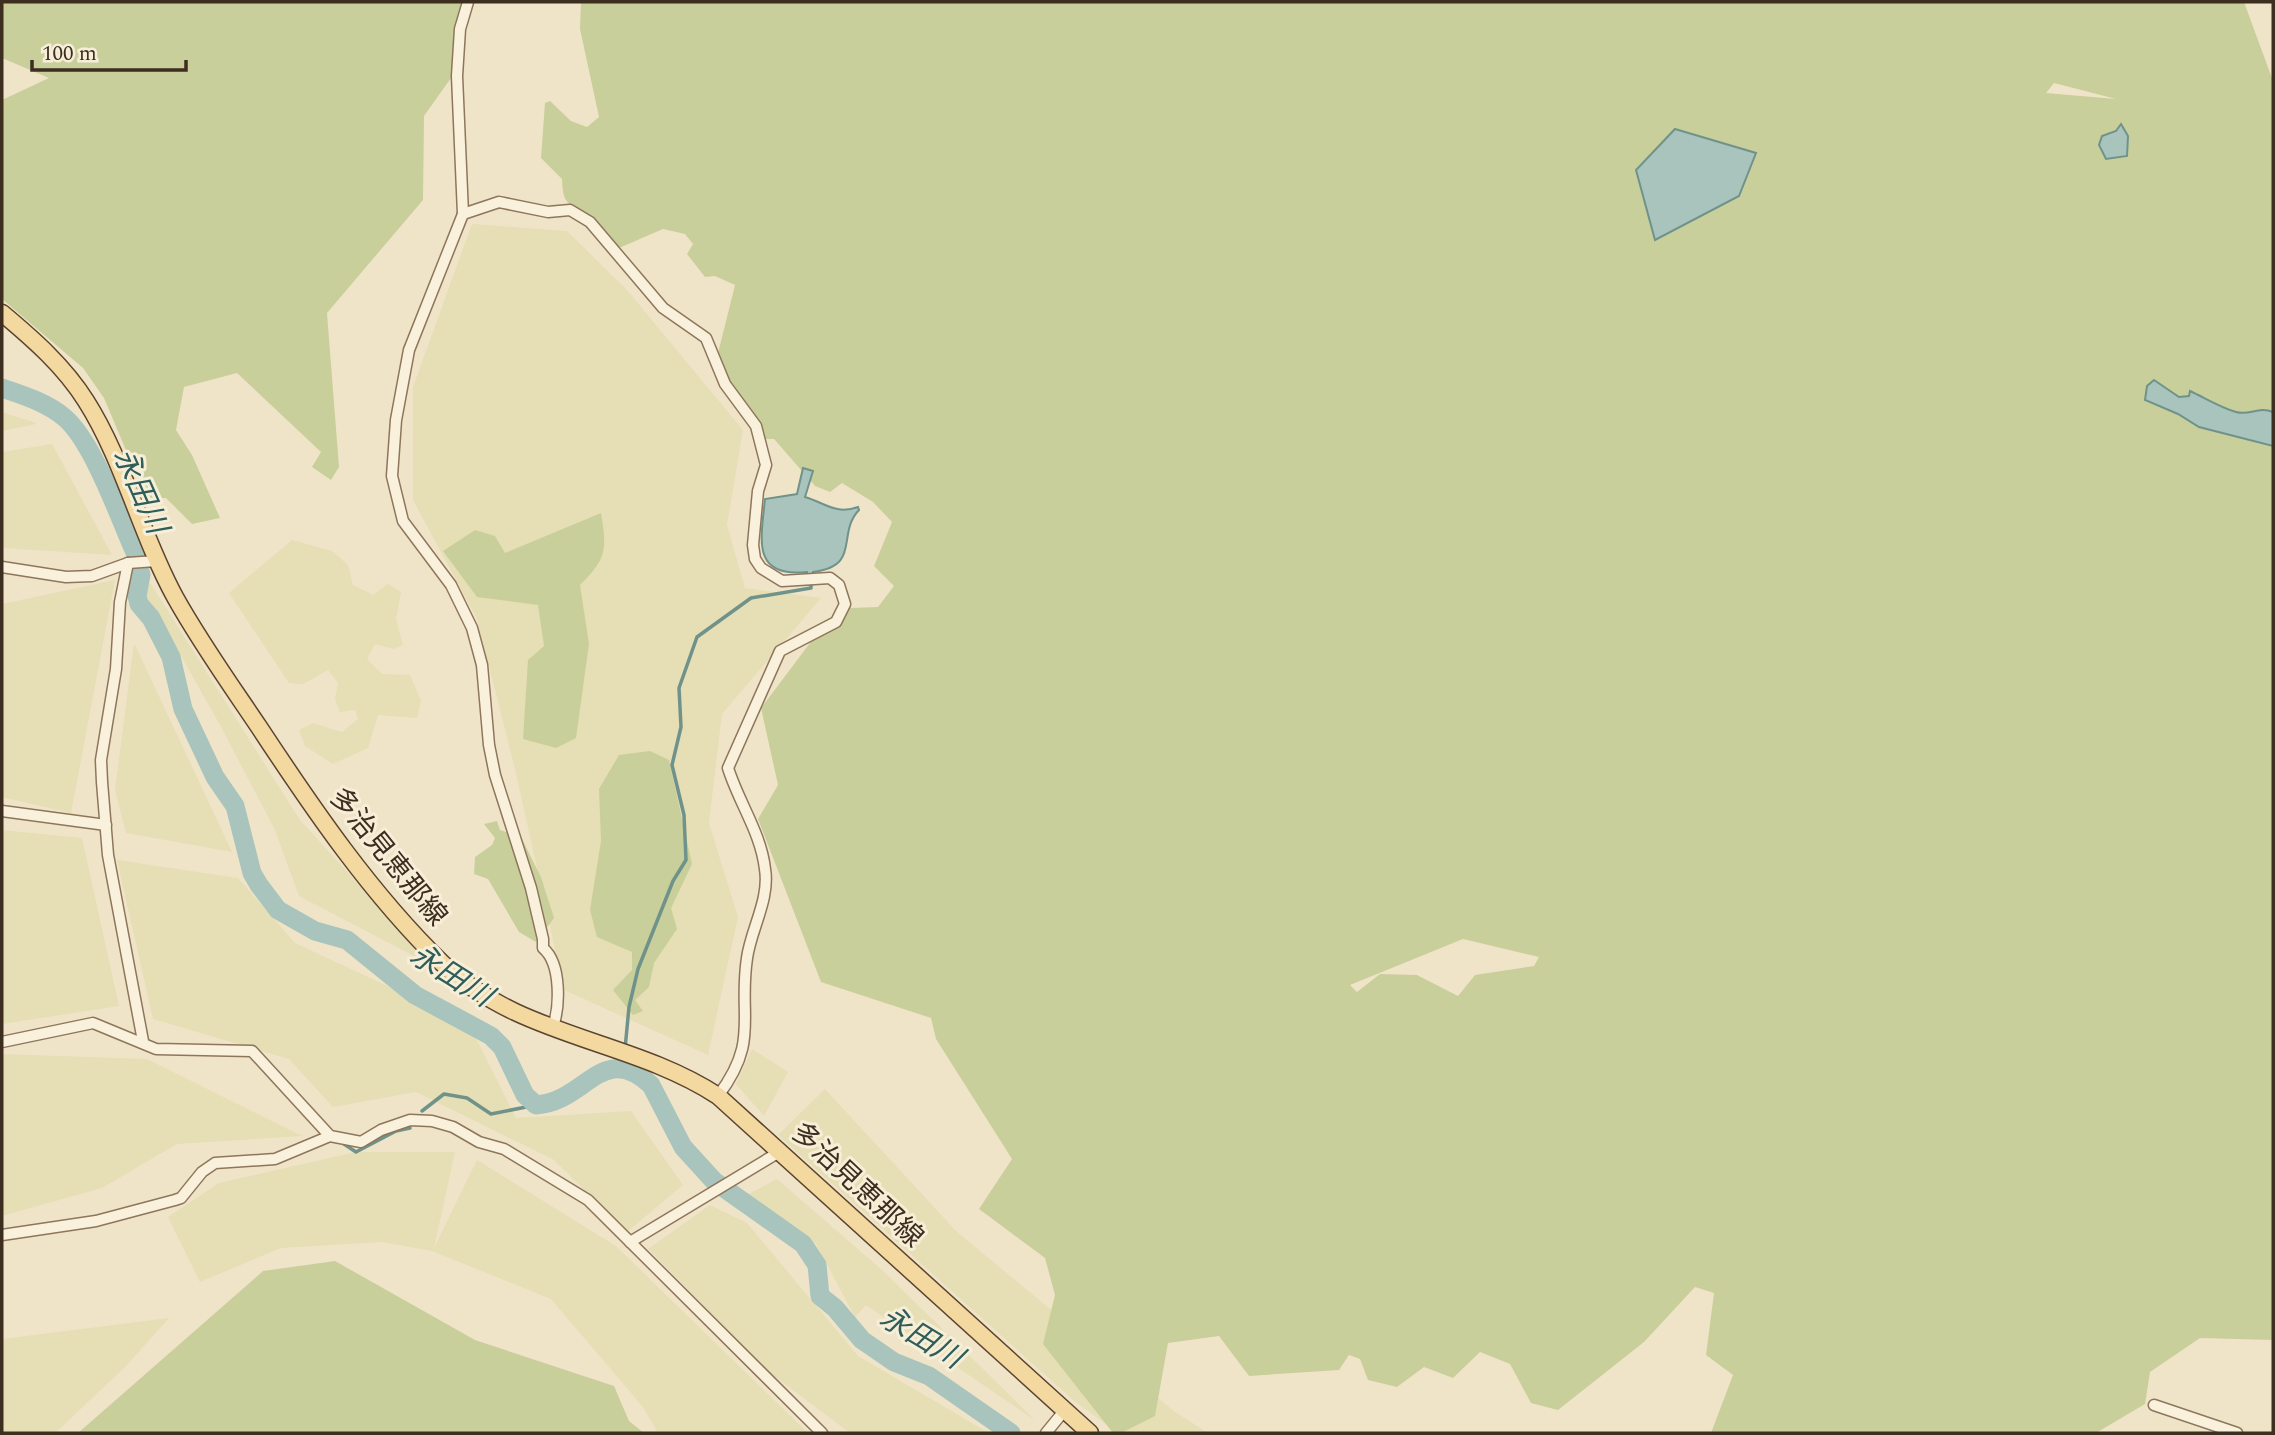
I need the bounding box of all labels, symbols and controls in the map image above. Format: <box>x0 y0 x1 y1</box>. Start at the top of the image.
scale bar <box>32 28 186 72</box>
text: 100 m <box>42 38 97 70</box>
water label: 永田川 <box>101 441 181 544</box>
street label: 多治見恵那線 <box>318 778 458 936</box>
water label: 永田川 <box>401 933 504 1021</box>
street label: 多治見恵那線 <box>781 1112 933 1258</box>
water label: 永田川 <box>871 1295 974 1382</box>

